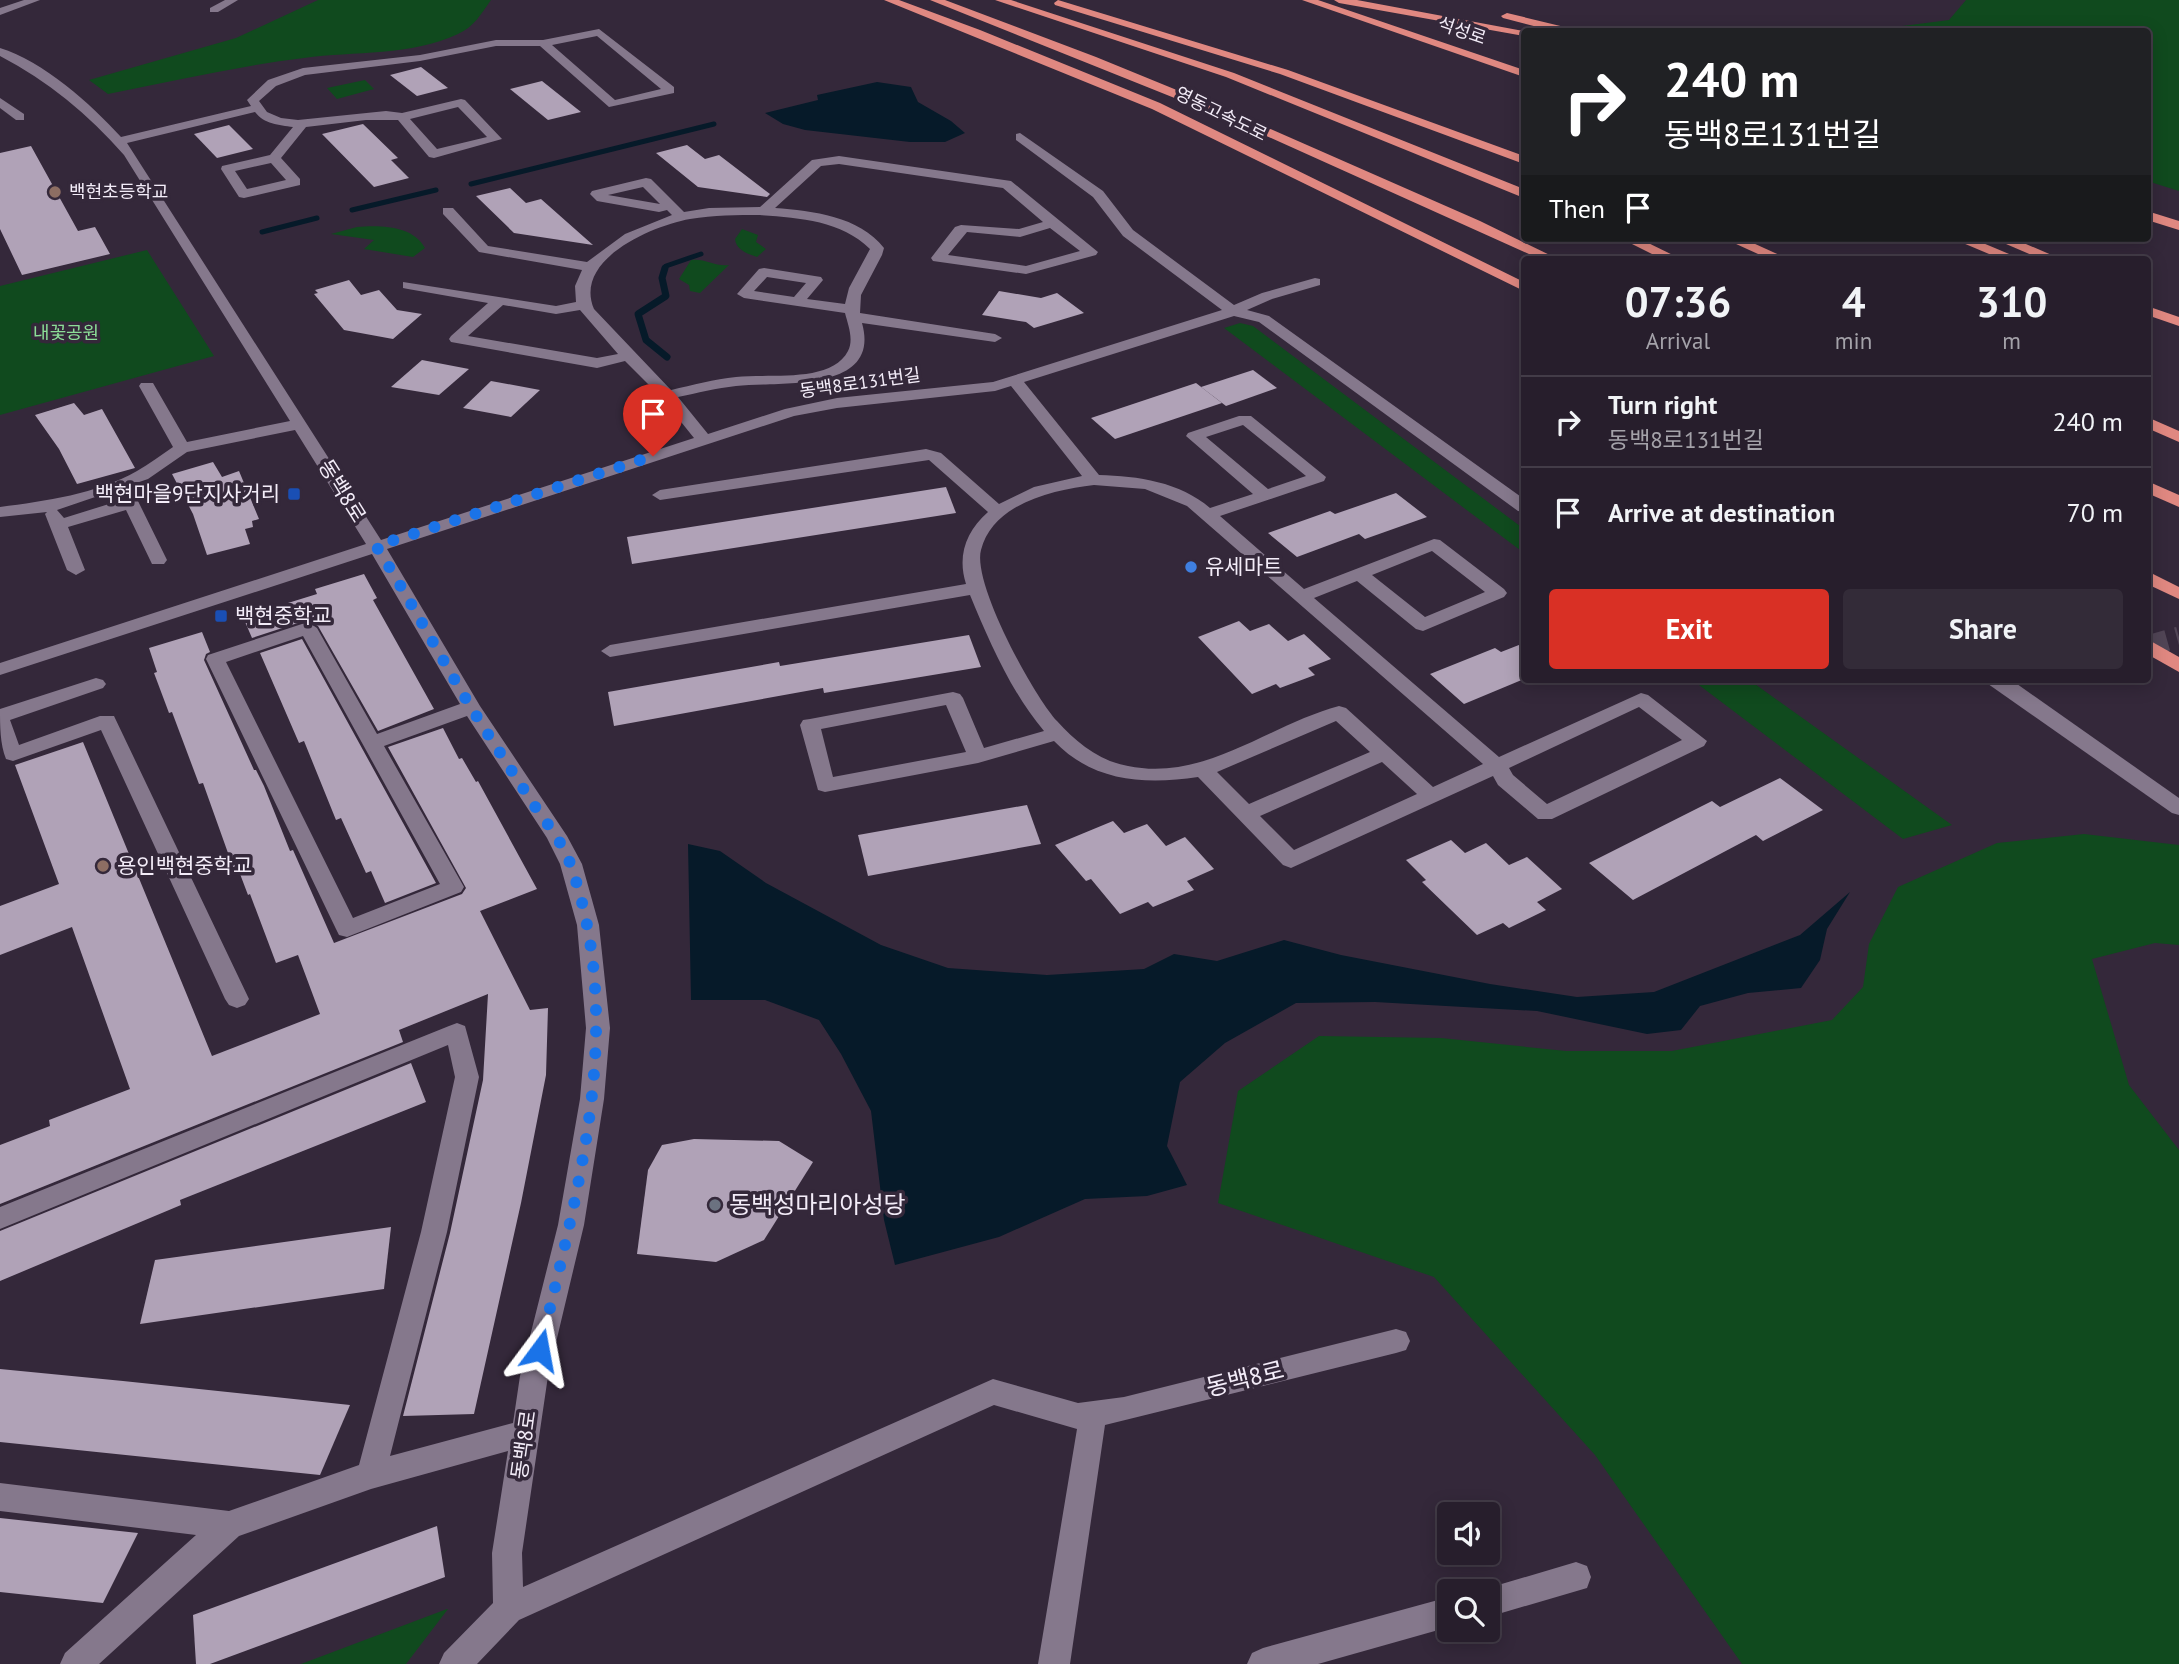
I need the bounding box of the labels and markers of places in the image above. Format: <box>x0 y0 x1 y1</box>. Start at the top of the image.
place label: 백현초등학교 <box>69 180 168 203</box>
marker: 백현초등학교 <box>47 184 63 200</box>
pin <box>623 384 683 456</box>
place label: 백현마을9단지사거리 <box>95 480 280 507</box>
marker: 백현마을9단지사거리 <box>286 486 302 502</box>
place label: 유세마트 <box>1205 553 1282 580</box>
marker: 유세마트 <box>1183 559 1199 575</box>
place label: 백현중학교 <box>235 602 332 629</box>
marker: 백현중학교 <box>213 608 229 624</box>
place label: 용인백현중학교 <box>117 852 252 879</box>
marker: 용인백현중학교 <box>95 858 111 874</box>
place label: 동백성마리아성당 <box>729 1189 906 1220</box>
marker: 동백성마리아성당 <box>707 1197 723 1213</box>

